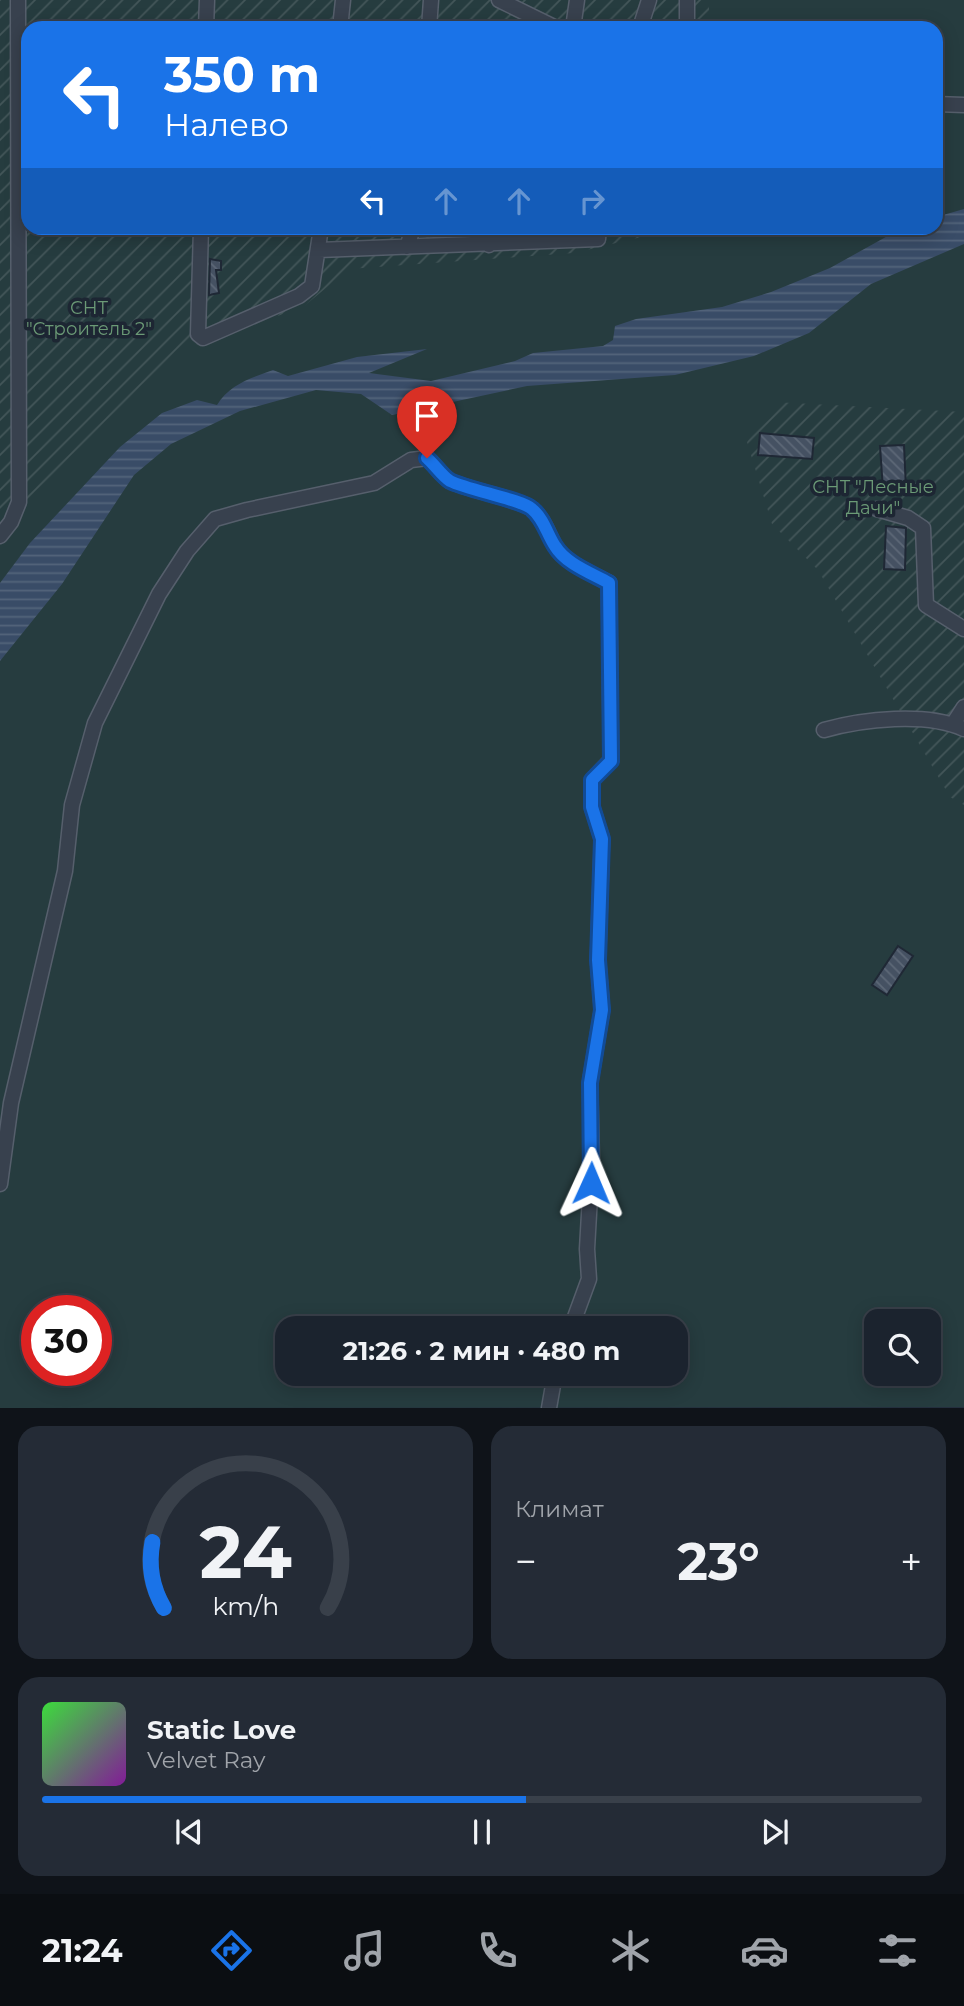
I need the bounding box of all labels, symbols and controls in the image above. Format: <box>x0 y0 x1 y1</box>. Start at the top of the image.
text: 350 m <box>164 45 320 104</box>
icon: left <box>49 49 140 140</box>
text: Налево <box>164 105 289 144</box>
icon: left <box>354 182 392 220</box>
icon: ahead <box>427 182 465 220</box>
icon: ahead <box>500 182 538 220</box>
icon: right <box>573 182 611 220</box>
park label: СНТ "Строитель 2" <box>26 297 152 340</box>
pin <box>397 386 457 458</box>
icon: arrive <box>408 397 446 435</box>
park label: СНТ "Лесные Дачи" <box>812 476 934 519</box>
position arrow <box>554 1146 628 1220</box>
speed limit sign: 30 <box>21 1295 112 1386</box>
map controls <box>864 1309 941 1386</box>
button: search <box>864 1309 941 1386</box>
text: 21:26 · 2 мин · 480 m <box>343 1335 620 1367</box>
text: Климат <box>515 1495 604 1523</box>
text: 24 <box>199 1509 292 1597</box>
text: 23° <box>677 1530 760 1593</box>
text: − <box>515 1538 537 1585</box>
text: + <box>900 1538 922 1585</box>
text: km/h <box>212 1591 279 1621</box>
text: Static Love <box>147 1714 296 1746</box>
text: Velvet Ray <box>147 1746 265 1774</box>
icon: previous <box>170 1813 208 1851</box>
icon: pause <box>463 1813 501 1851</box>
icon: next <box>756 1813 794 1851</box>
icon: directions <box>207 1926 256 1975</box>
icon: music <box>340 1926 389 1975</box>
icon: phone <box>473 1926 522 1975</box>
icon: climate <box>606 1926 655 1975</box>
icon: car <box>740 1926 789 1975</box>
icon: filters <box>873 1926 922 1975</box>
text: 21:24 <box>42 1931 123 1970</box>

